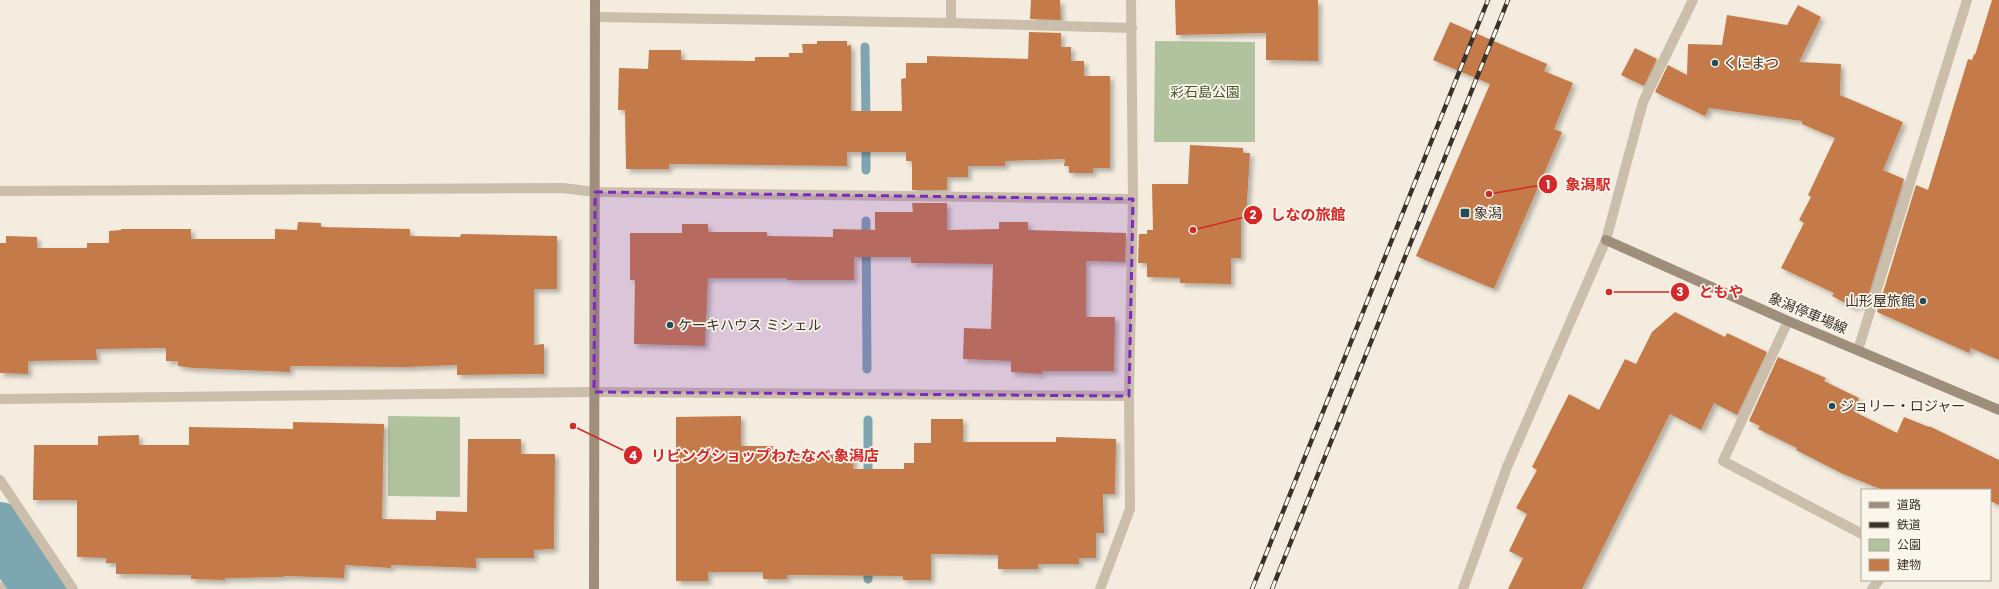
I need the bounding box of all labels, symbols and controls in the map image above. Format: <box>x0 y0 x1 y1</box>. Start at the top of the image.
place label: くにまつ <box>1723 53 1779 73</box>
marker: くにまつ <box>1710 58 1720 68</box>
park label: 彩石島公園 <box>1170 82 1240 102</box>
callout: 象潟駅 <box>1538 171 1619 198</box>
text: 象潟駅 <box>1565 174 1611 195</box>
text: 1 <box>1546 176 1550 193</box>
callout: しなの旅館 <box>1243 201 1354 228</box>
place label: 象潟 <box>1474 203 1502 223</box>
text: しなの旅館 <box>1270 204 1346 225</box>
text: 2 <box>1250 206 1257 223</box>
marker: 象潟 <box>1459 207 1471 219</box>
callout: ともや <box>1670 278 1751 305</box>
text: ともや <box>1698 281 1744 302</box>
text: 3 <box>1676 283 1684 300</box>
street label: 象潟停車場線 <box>1765 287 1851 339</box>
place label: 山形屋旅館 <box>1845 291 1915 311</box>
marker: 山形屋旅館 <box>1918 296 1928 306</box>
place label: ケーキハウス ミシェル <box>678 315 822 335</box>
marker: ケーキハウス ミシェル <box>665 320 675 330</box>
place label: ジョリー・ロジャー <box>1840 396 1965 416</box>
marker: ジョリー・ロジャー <box>1827 401 1837 411</box>
callout: リビングショップわたなべ 象潟店 <box>623 442 887 469</box>
text: リビングショップわたなべ 象潟店 <box>651 445 879 466</box>
text: 4 <box>629 447 637 464</box>
legend <box>1861 489 1991 581</box>
text: 道路 <box>1897 496 1921 513</box>
text: 鉄道 <box>1897 516 1921 533</box>
text: 公園 <box>1897 536 1921 553</box>
text: 建物 <box>1897 556 1921 573</box>

